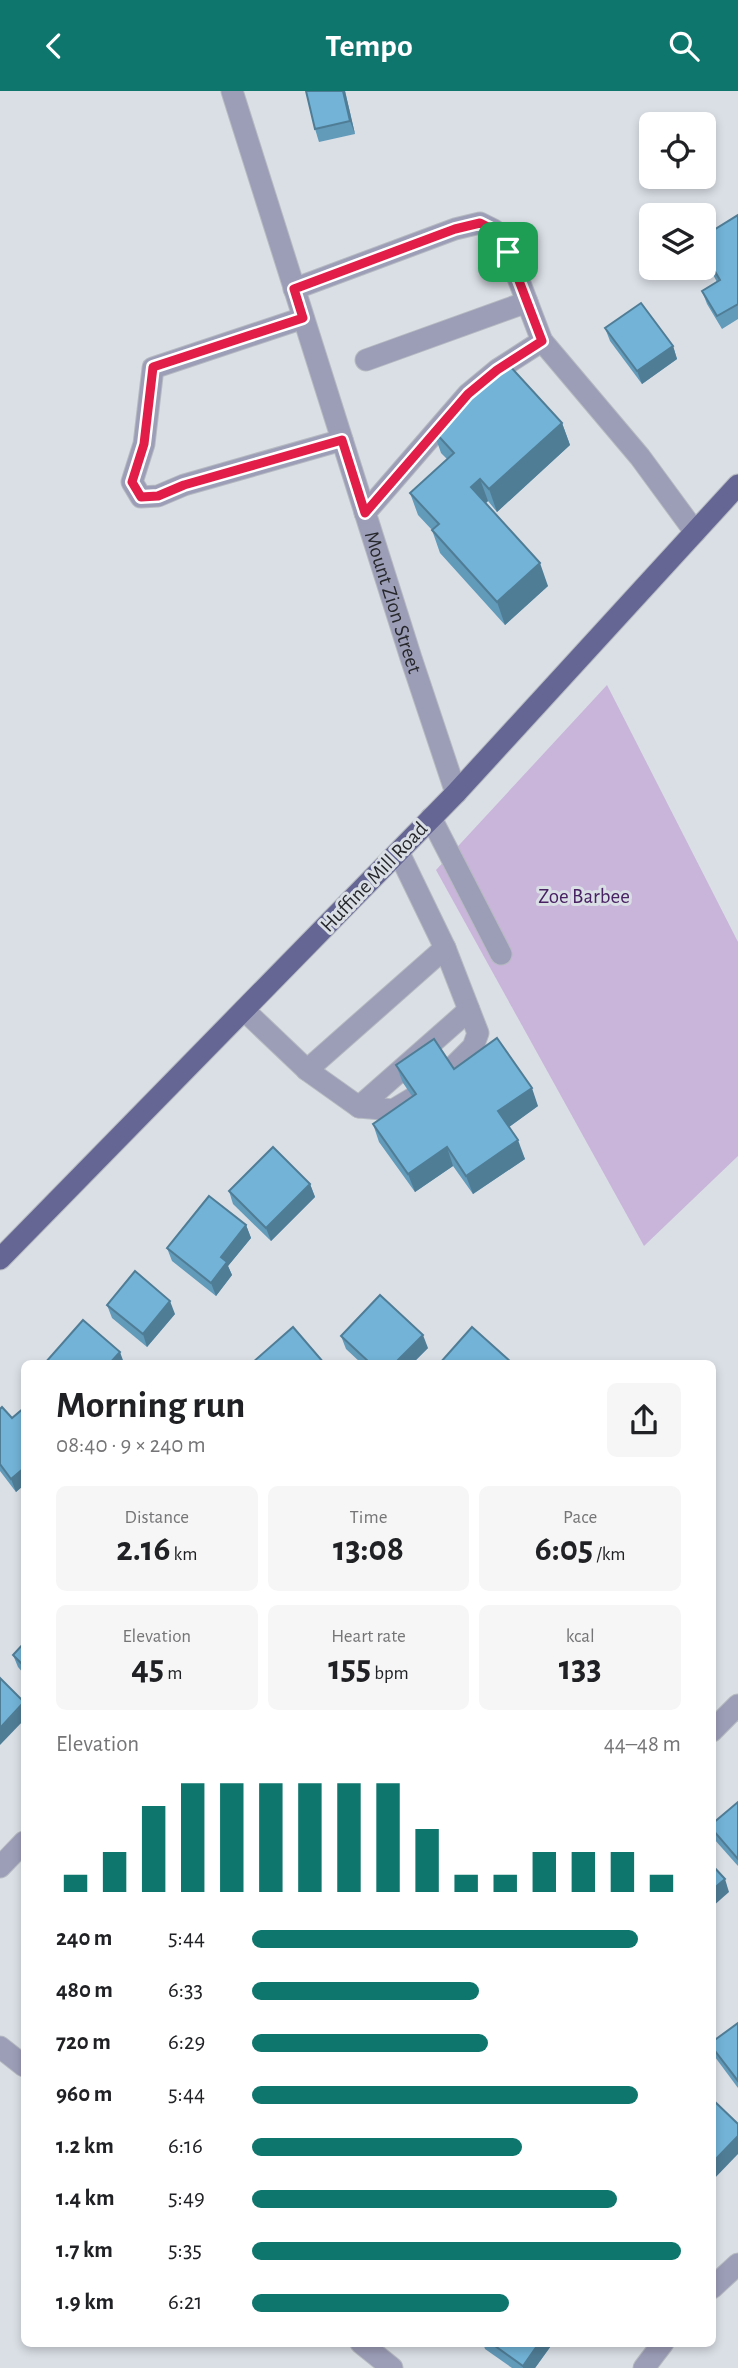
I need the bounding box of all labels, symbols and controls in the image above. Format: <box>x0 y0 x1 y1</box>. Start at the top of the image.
icon: back <box>35 27 73 65</box>
icon: search <box>665 27 703 65</box>
text: Tempo <box>325 30 413 62</box>
map controls <box>639 112 716 280</box>
button: locate <box>639 112 716 189</box>
button: layers <box>639 203 716 280</box>
pin <box>478 222 538 282</box>
icon: arrive <box>489 233 527 271</box>
street label: Mount Zion Street <box>361 528 426 676</box>
street label: Huffine Mill Road <box>316 818 432 936</box>
park label: Zoe Barbee <box>538 886 630 907</box>
button: share <box>607 1383 681 1457</box>
text: Morning run <box>56 1387 245 1425</box>
text: 08:40 · 9 × 240 m <box>56 1434 206 1457</box>
text: Distance <box>125 1508 189 1527</box>
text: Time <box>350 1508 387 1527</box>
text: Pace <box>563 1508 597 1527</box>
text: 2.16 <box>116 1532 170 1567</box>
text: 13:08 <box>333 1532 404 1567</box>
text: 6:05 <box>535 1532 593 1567</box>
text: km <box>170 1545 197 1564</box>
text: /km <box>593 1545 626 1564</box>
text: Elevation <box>122 1627 191 1646</box>
text: Heart rate <box>331 1627 406 1646</box>
text: kcal <box>566 1627 595 1646</box>
text: 45 <box>131 1651 164 1686</box>
text: 155 <box>328 1651 371 1686</box>
text: 133 <box>559 1651 602 1686</box>
text: m <box>164 1664 182 1683</box>
text: bpm <box>371 1664 409 1683</box>
text: Elevation <box>56 1733 139 1756</box>
text: 44–48 m <box>604 1733 681 1756</box>
text: 240 m <box>56 1927 112 1950</box>
text: 5:44 <box>168 1927 205 1950</box>
text: 480 m <box>56 1979 113 2002</box>
text: 6:33 <box>168 1979 203 2002</box>
text: 720 m <box>56 2031 111 2054</box>
text: 6:29 <box>168 2031 205 2054</box>
text: 960 m <box>56 2083 112 2106</box>
text: 5:44 <box>168 2083 205 2106</box>
text: 1.2 km <box>56 2135 114 2158</box>
text: 6:16 <box>168 2135 203 2158</box>
text: 1.4 km <box>56 2187 115 2210</box>
text: 5:49 <box>168 2187 205 2210</box>
text: 1.7 km <box>56 2239 113 2262</box>
text: 5:35 <box>168 2239 202 2262</box>
text: 1.9 km <box>56 2291 114 2314</box>
text: 6:21 <box>168 2291 202 2314</box>

